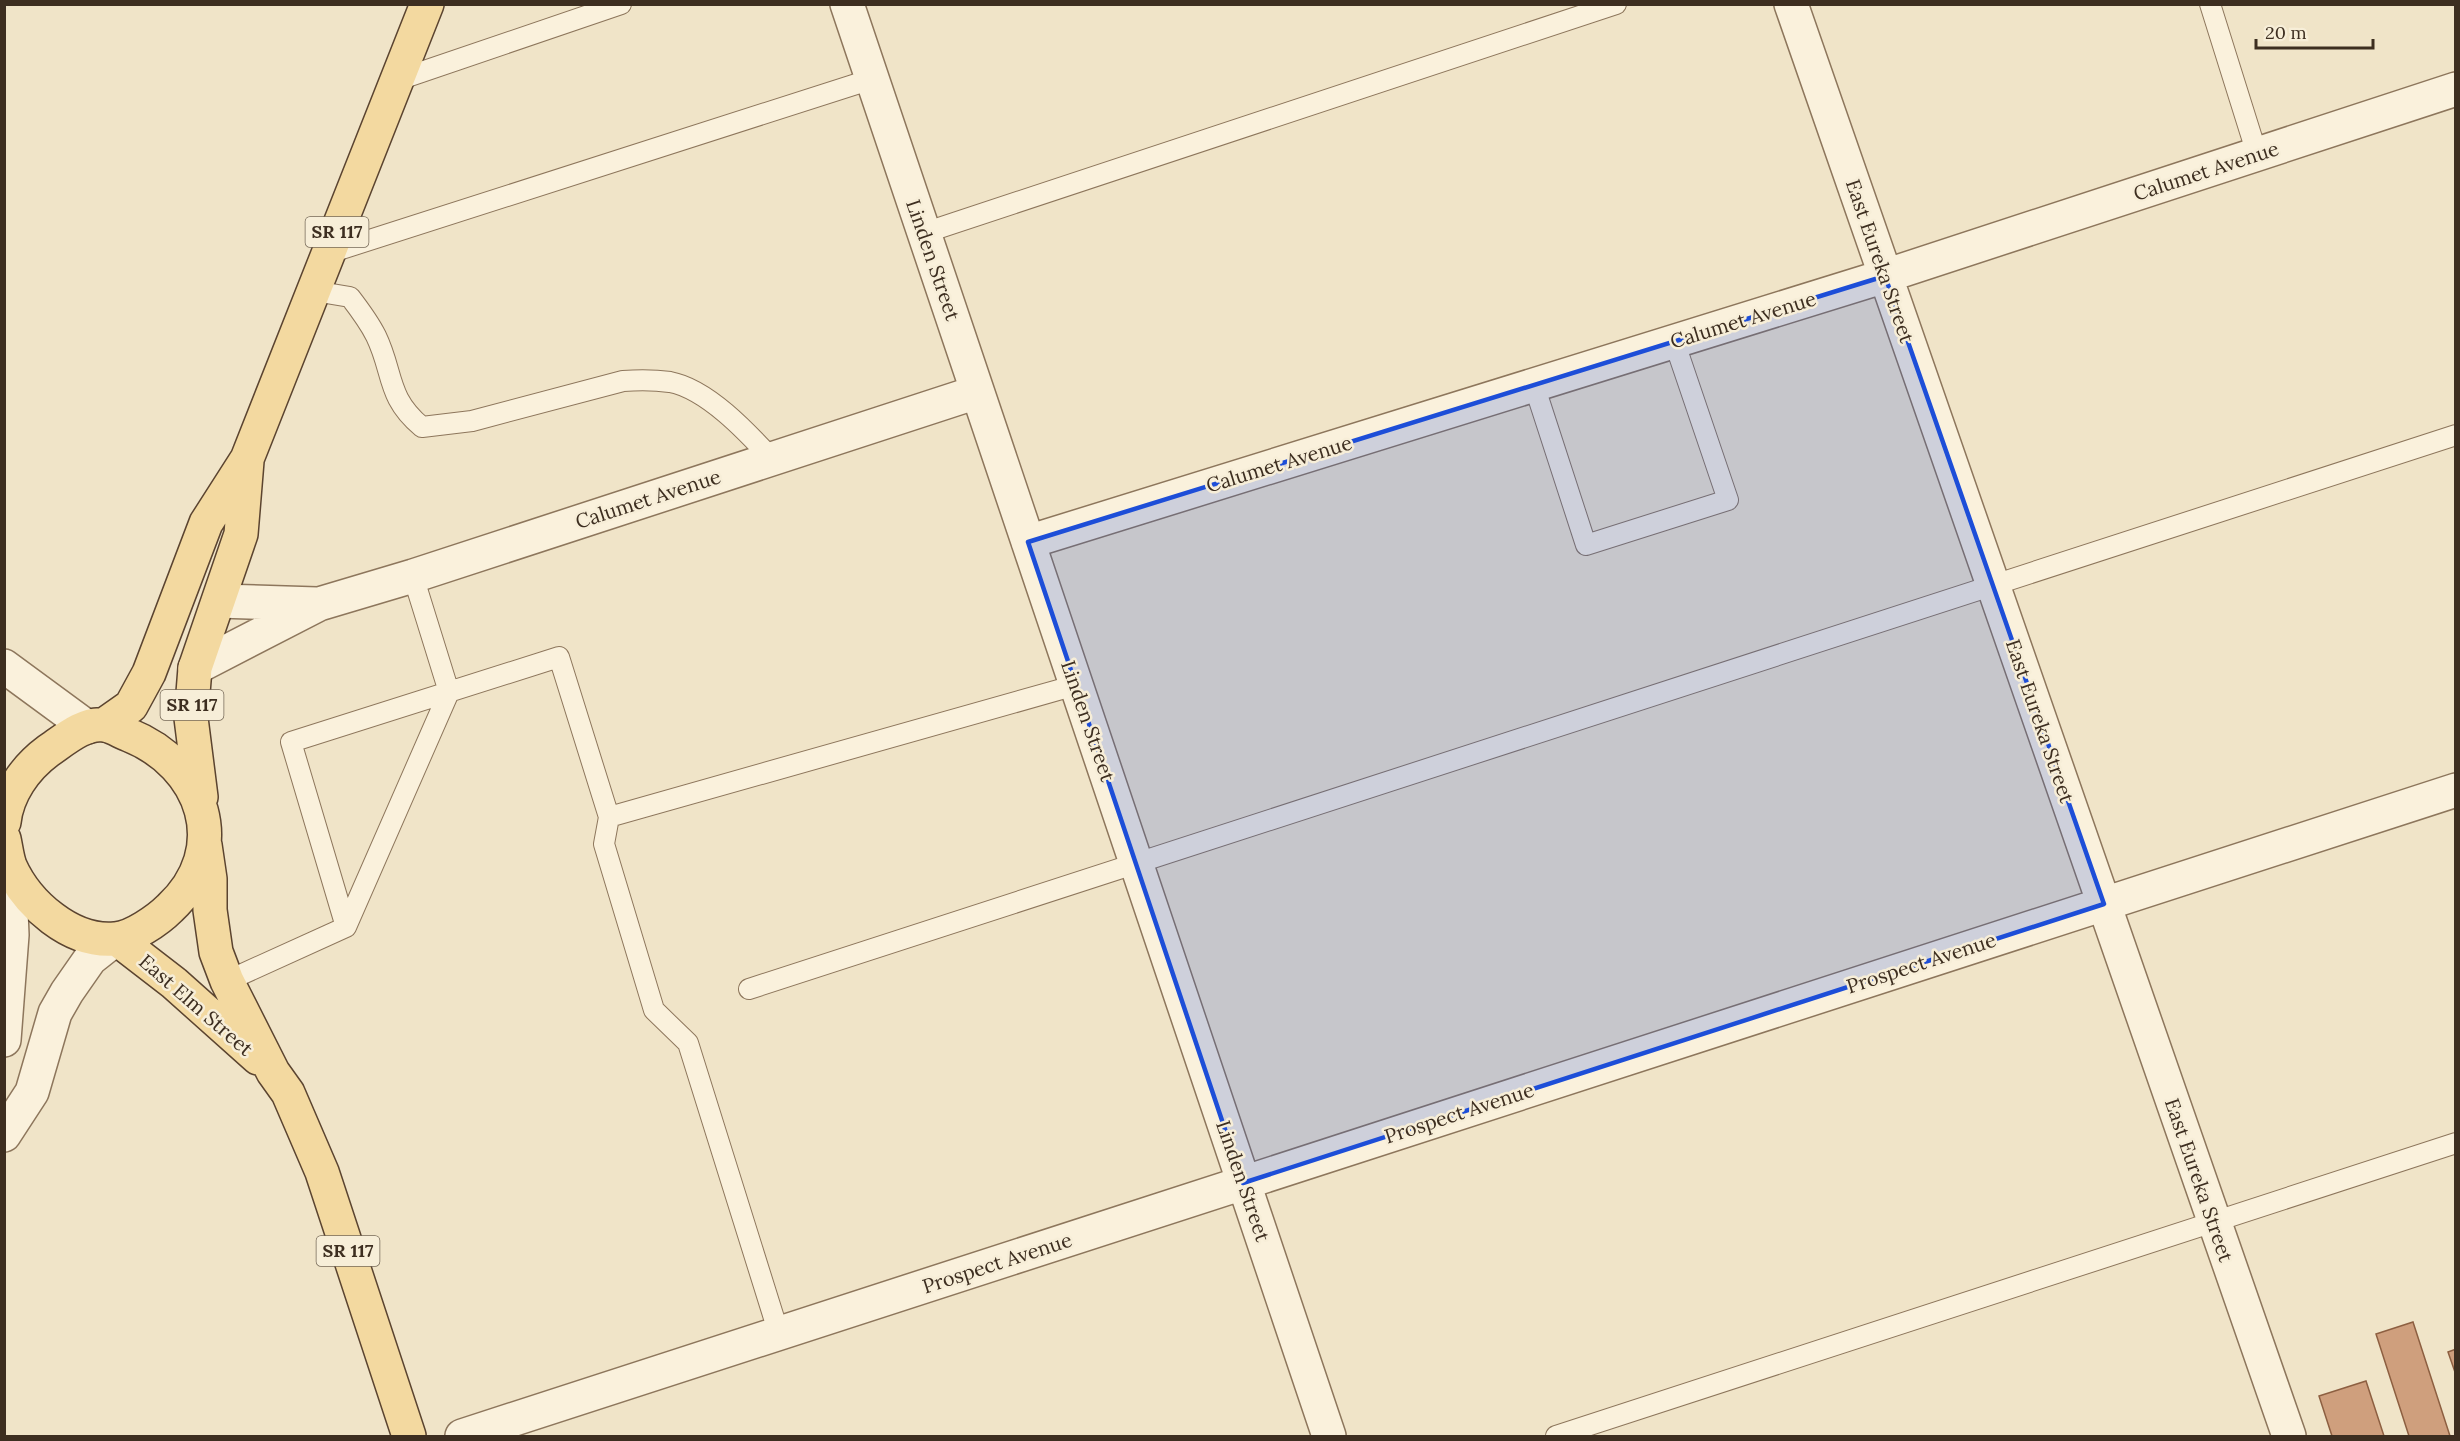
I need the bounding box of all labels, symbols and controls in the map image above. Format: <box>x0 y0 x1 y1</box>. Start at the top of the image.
scale bar <box>2256 12 2373 50</box>
text: 20 m <box>2265 21 2307 44</box>
street label: Calumet Avenue <box>2130 135 2282 206</box>
street label: East Eureka Street <box>1841 176 1920 346</box>
street label: Linden Street <box>901 196 966 324</box>
road number: SR 117 <box>306 217 368 247</box>
street label: Calumet Avenue <box>1667 285 1819 354</box>
street label: Calumet Avenue <box>1203 429 1355 498</box>
street label: Calumet Avenue <box>572 463 724 534</box>
street label: East Eureka Street <box>2001 636 2080 806</box>
street label: Linden Street <box>1056 657 1121 785</box>
road number: SR 117 <box>160 690 224 720</box>
street label: Prospect Avenue <box>1843 927 1999 998</box>
street label: East Elm Street <box>134 948 259 1061</box>
street label: Prospect Avenue <box>1381 1077 1537 1148</box>
street label: East Eureka Street <box>2160 1095 2239 1265</box>
street label: Linden Street <box>1211 1117 1276 1245</box>
street label: Prospect Avenue <box>919 1227 1075 1298</box>
road number: SR 117 <box>316 1236 380 1266</box>

